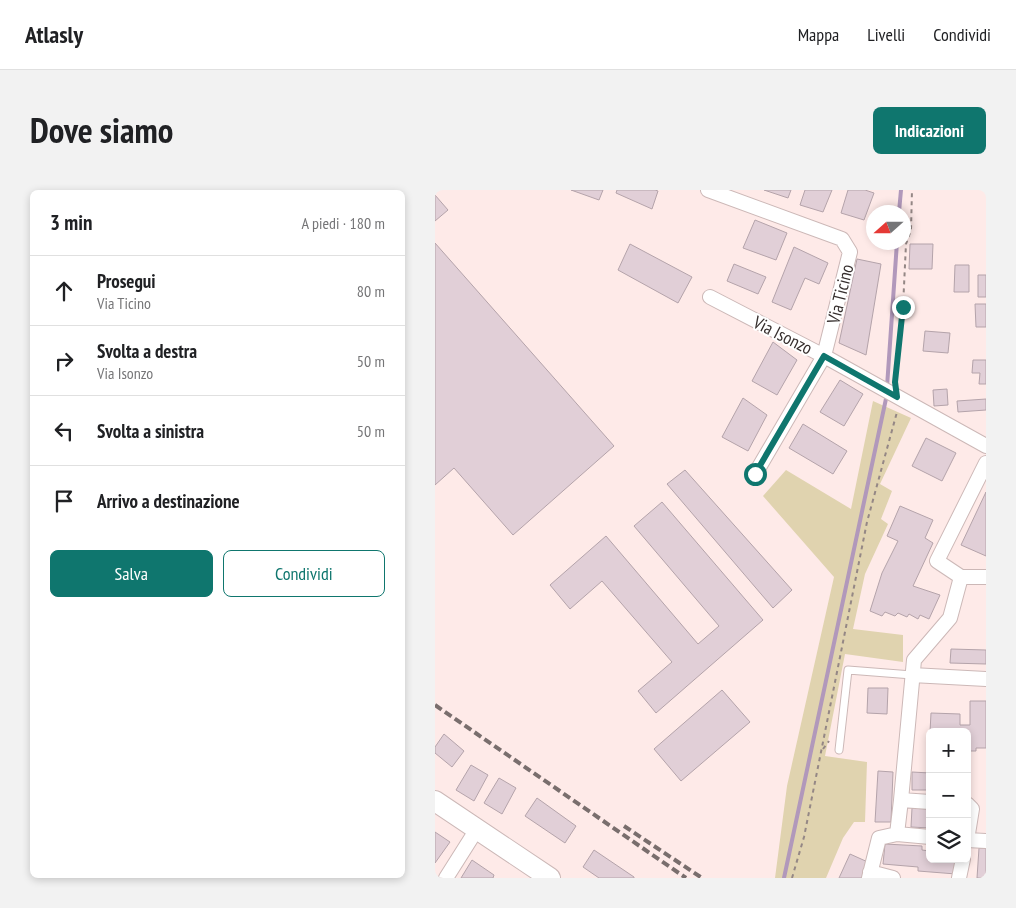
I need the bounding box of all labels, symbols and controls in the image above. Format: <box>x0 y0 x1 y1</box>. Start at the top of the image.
text: Atlasly <box>25 19 83 50</box>
text: Mappa <box>798 23 839 46</box>
text: Livelli <box>867 23 905 46</box>
text: Condividi <box>933 23 991 46</box>
text: Dove siamo <box>30 107 173 153</box>
button: Indicazioni <box>873 107 986 154</box>
north arrow <box>866 205 911 250</box>
text: 3 min <box>50 209 92 236</box>
text: A piedi · 180 m <box>302 213 385 233</box>
street label: Via Ticino <box>821 262 859 327</box>
text: Prosegui <box>97 269 156 293</box>
icon: ahead <box>50 277 78 305</box>
text: 80 m <box>357 281 385 301</box>
text: Via Ticino <box>97 293 151 313</box>
route end <box>892 296 915 319</box>
street label: Via Isonzo <box>749 310 817 360</box>
text: Svolta a destra <box>97 339 197 363</box>
icon: right <box>50 347 78 375</box>
text: 50 m <box>357 351 385 371</box>
text: Via Isonzo <box>97 363 153 383</box>
icon: left <box>50 417 78 445</box>
text: Svolta a sinistra <box>97 419 204 443</box>
text: 50 m <box>357 421 385 441</box>
route start <box>744 463 767 486</box>
icon: arrive <box>50 487 78 515</box>
text: Arrivo a destinazione <box>97 489 240 513</box>
button: Salva <box>50 550 213 597</box>
button: Condividi <box>223 550 385 597</box>
map controls <box>926 728 971 863</box>
button: + <box>926 728 971 773</box>
button: − <box>926 773 971 818</box>
button: layers <box>926 818 971 863</box>

